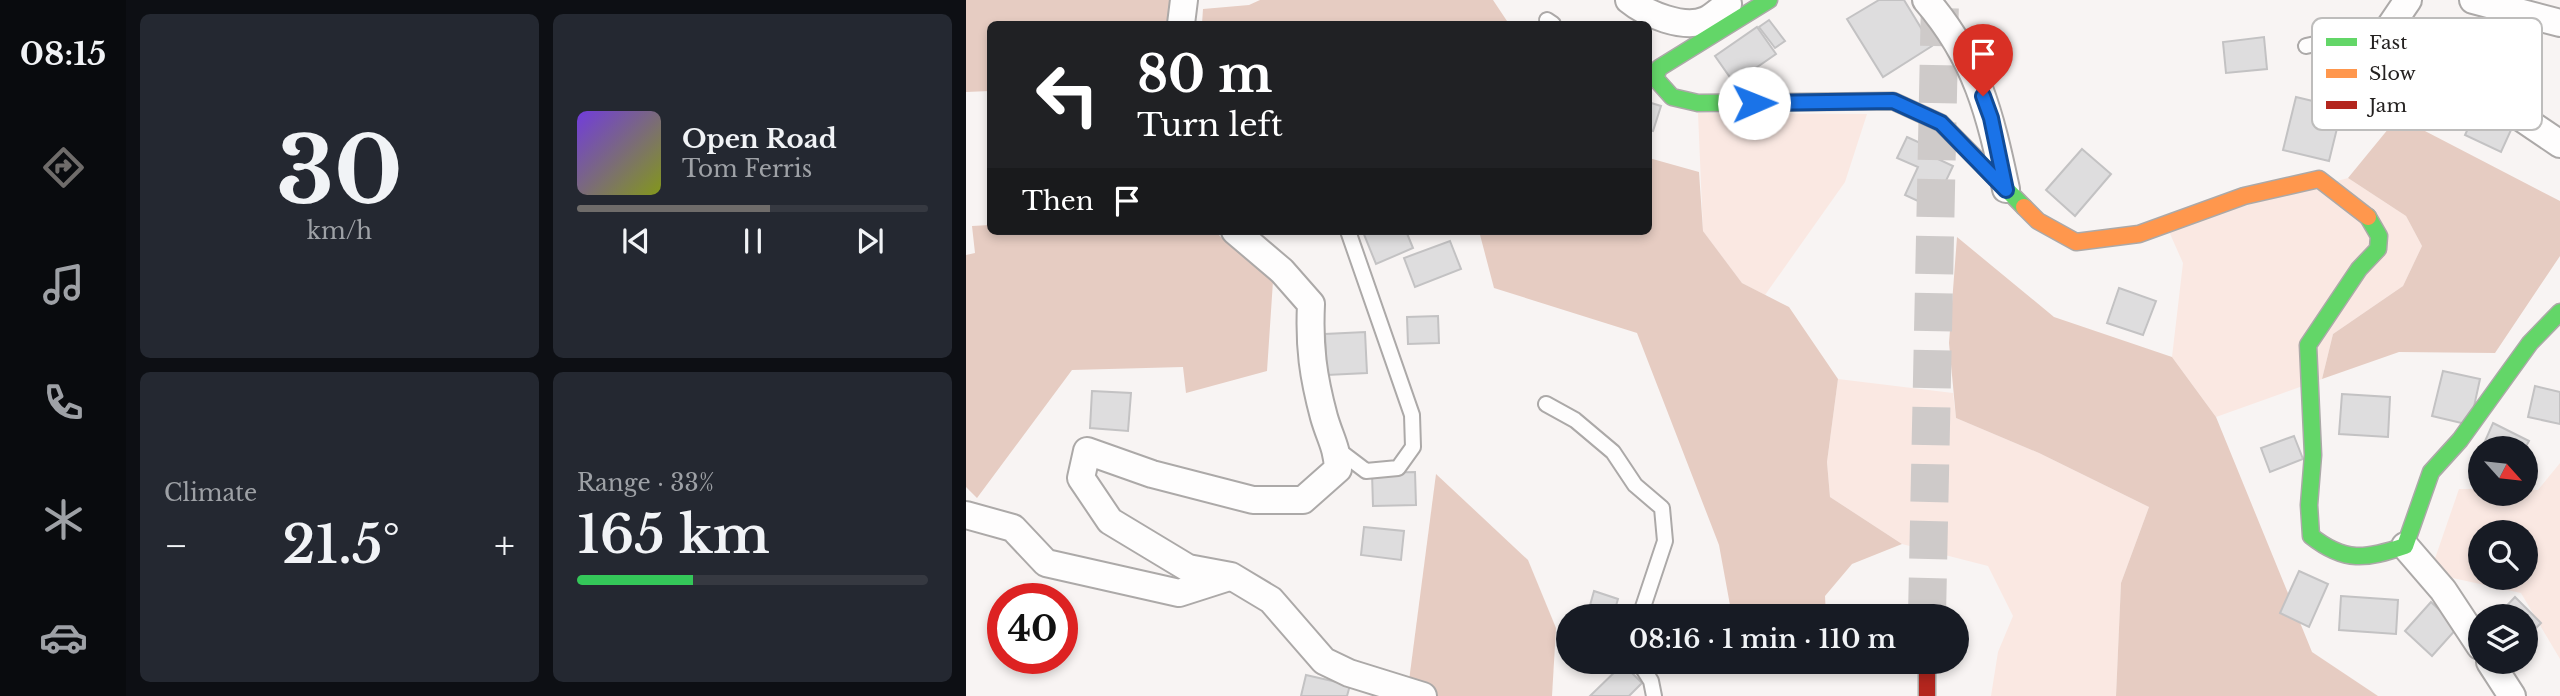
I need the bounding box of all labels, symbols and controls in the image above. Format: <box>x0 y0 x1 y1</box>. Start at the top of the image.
legend <box>2312 18 2542 130</box>
pin <box>1953 24 2013 96</box>
text: Fast <box>2369 31 2408 54</box>
text: 08:15 <box>20 34 106 74</box>
icon: arrive <box>1964 35 2002 73</box>
text: 80 m <box>1137 44 1272 105</box>
icon: left <box>1022 49 1113 140</box>
text: Slow <box>2369 62 2416 85</box>
position arrow <box>1717 66 1791 140</box>
text: Jam <box>2366 94 2407 117</box>
text: Turn left <box>1137 105 1283 145</box>
text: 30 <box>276 115 403 228</box>
text: Open Road <box>682 123 837 155</box>
icon: directions <box>39 143 88 192</box>
text: Tom Ferris <box>682 155 812 183</box>
icon: arrive <box>1108 182 1146 220</box>
text: Then <box>1022 185 1094 217</box>
text: km/h <box>307 217 372 245</box>
icon: previous <box>617 222 655 260</box>
icon: pause <box>734 222 772 260</box>
icon: next <box>851 222 889 260</box>
icon: music <box>39 260 88 309</box>
icon: phone <box>39 378 88 427</box>
north arrow <box>2468 436 2538 506</box>
map controls <box>2468 436 2538 674</box>
text: Range · 33% <box>577 469 714 497</box>
text: Climate <box>164 479 257 507</box>
icon: climate <box>39 495 88 544</box>
text: 165 km <box>577 503 770 567</box>
text: 21.5° <box>282 513 400 577</box>
button: search <box>2468 520 2538 590</box>
text: − <box>164 522 188 569</box>
text: + <box>494 522 515 569</box>
speed limit sign: 40 <box>987 583 1078 674</box>
button: layers <box>2468 604 2538 674</box>
icon: car <box>39 613 88 662</box>
text: 08:16 · 1 min · 110 m <box>1629 623 1896 655</box>

